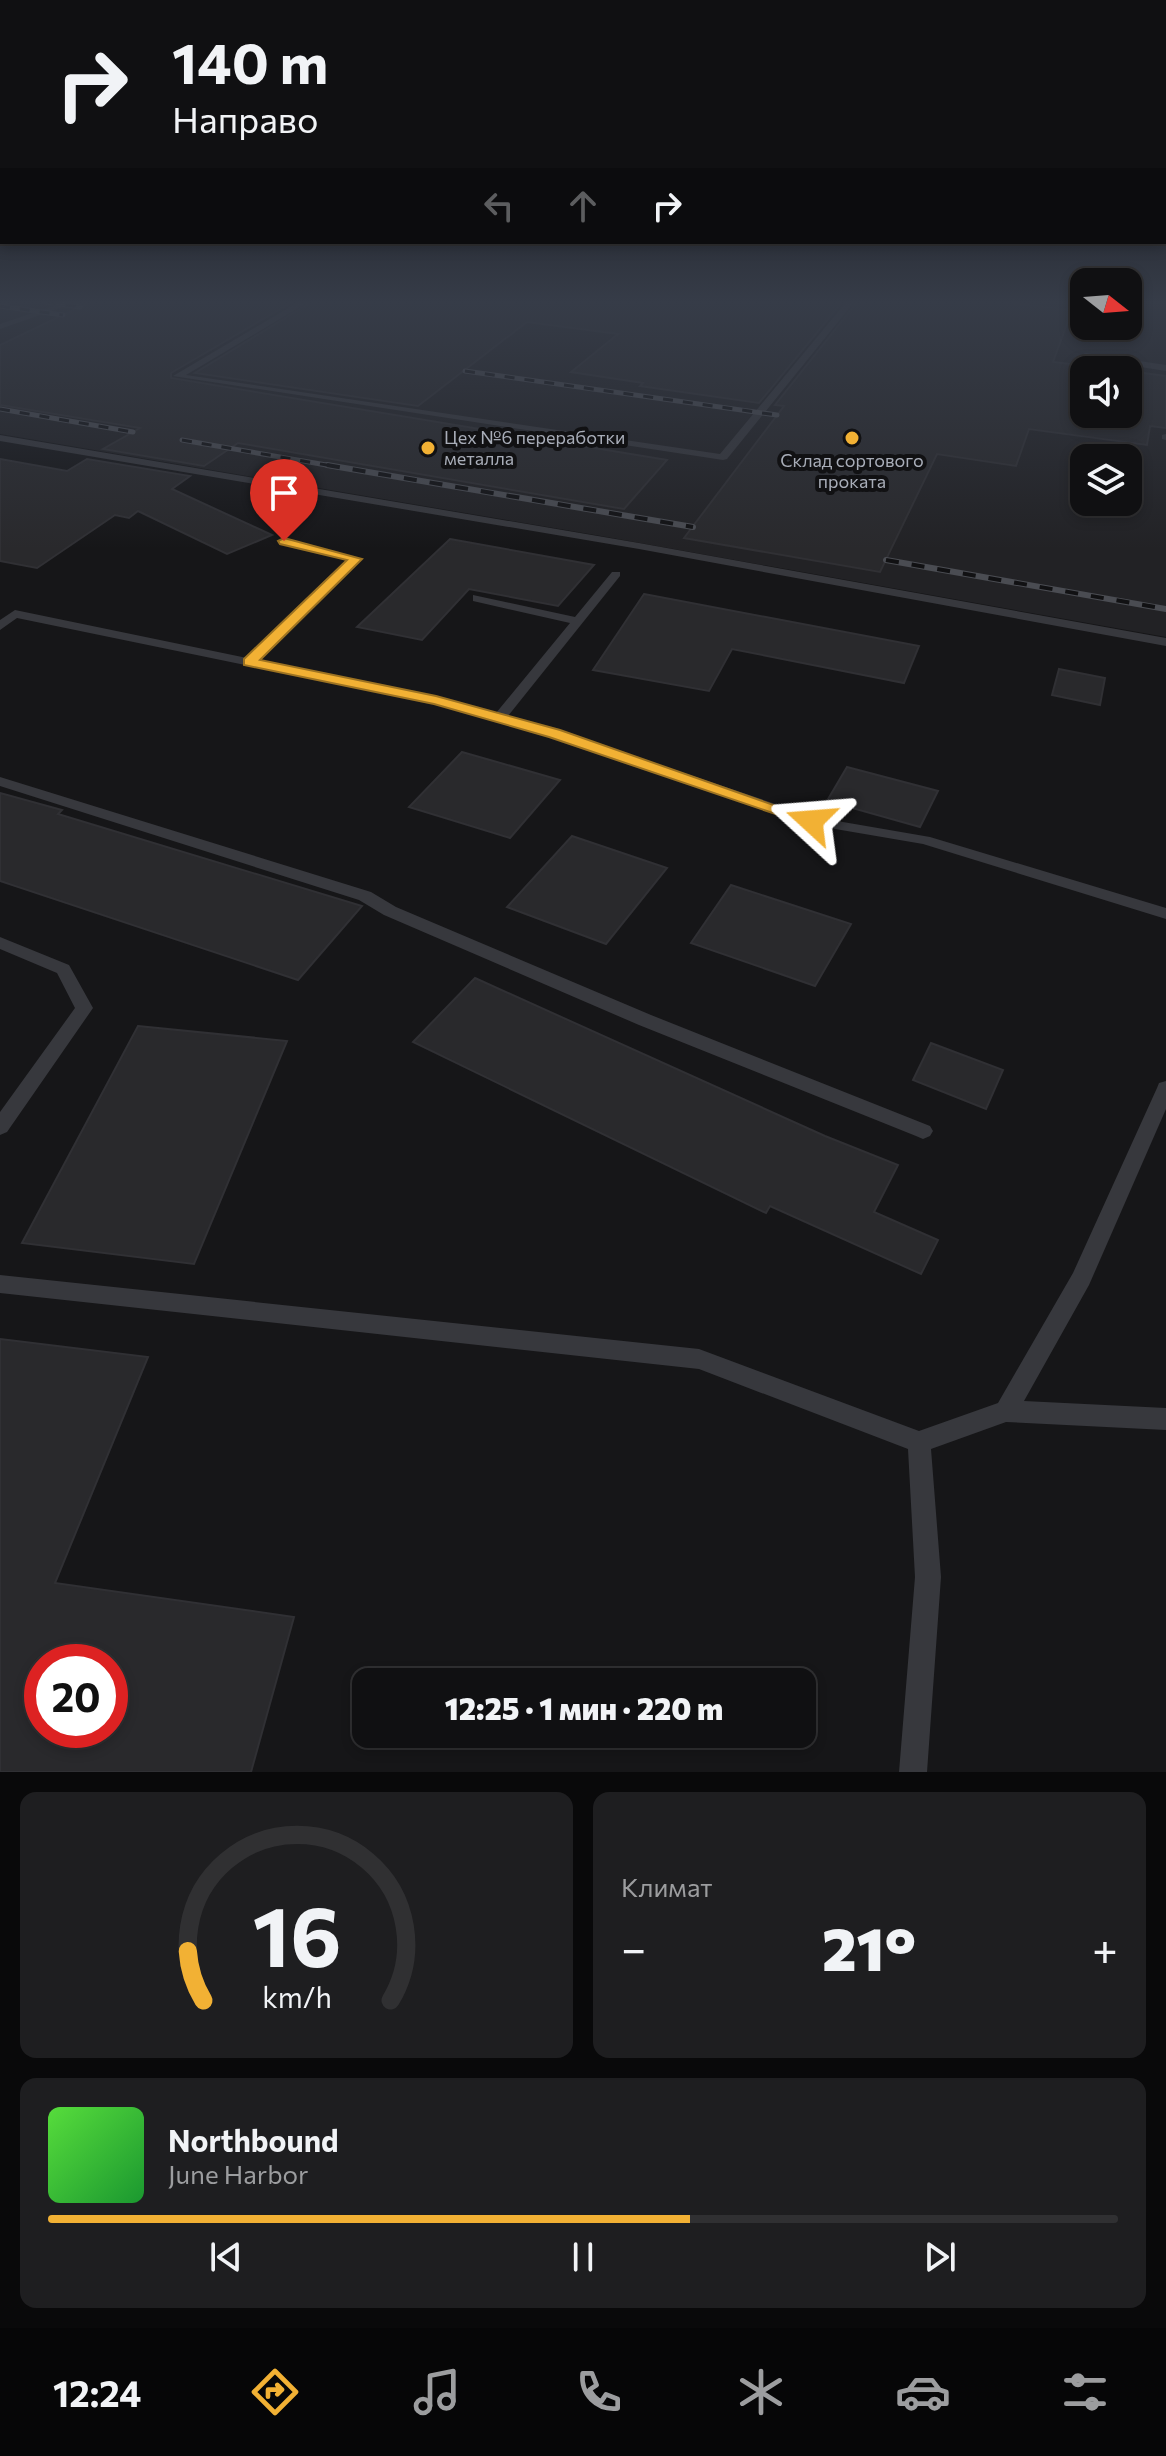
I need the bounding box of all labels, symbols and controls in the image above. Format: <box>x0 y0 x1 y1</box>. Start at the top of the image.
text: 140 m <box>172 27 328 96</box>
icon: right <box>40 32 144 136</box>
text: Направо <box>172 96 318 140</box>
icon: left <box>477 184 521 228</box>
icon: ahead <box>561 184 605 228</box>
icon: right <box>645 184 689 228</box>
north arrow <box>1070 268 1142 340</box>
map controls <box>1070 268 1142 516</box>
button: sound <box>1070 356 1142 428</box>
place label: Цех №6 переработки металла <box>444 426 625 469</box>
marker: Склад сортового проката <box>843 429 861 447</box>
marker: Цех №6 переработки металла <box>419 439 437 457</box>
button: layers <box>1070 444 1142 516</box>
place label: Склад сортового проката <box>780 449 924 492</box>
pin <box>250 459 318 541</box>
icon: arrive <box>262 471 306 515</box>
position arrow <box>769 779 853 863</box>
speed limit sign: 20 <box>24 1644 128 1748</box>
text: 12:25 · 1 мин · 220 m <box>445 1689 723 1726</box>
text: Климат <box>621 1871 713 1902</box>
text: 16 <box>252 1882 341 1984</box>
text: 21° <box>822 1910 916 1983</box>
text: − <box>621 1920 646 1974</box>
text: + <box>1092 1920 1118 1974</box>
text: km/h <box>262 1979 331 2014</box>
text: Northbound <box>168 2121 339 2158</box>
text: June Harbor <box>168 2158 308 2189</box>
icon: previous <box>204 2235 248 2279</box>
icon: pause <box>561 2235 605 2279</box>
icon: next <box>918 2235 962 2279</box>
icon: directions <box>247 2364 303 2420</box>
icon: music <box>409 2364 465 2420</box>
icon: phone <box>571 2364 627 2420</box>
icon: climate <box>733 2364 789 2420</box>
icon: car <box>895 2364 951 2420</box>
icon: filters <box>1057 2364 1113 2420</box>
text: 12:24 <box>53 2370 141 2414</box>

